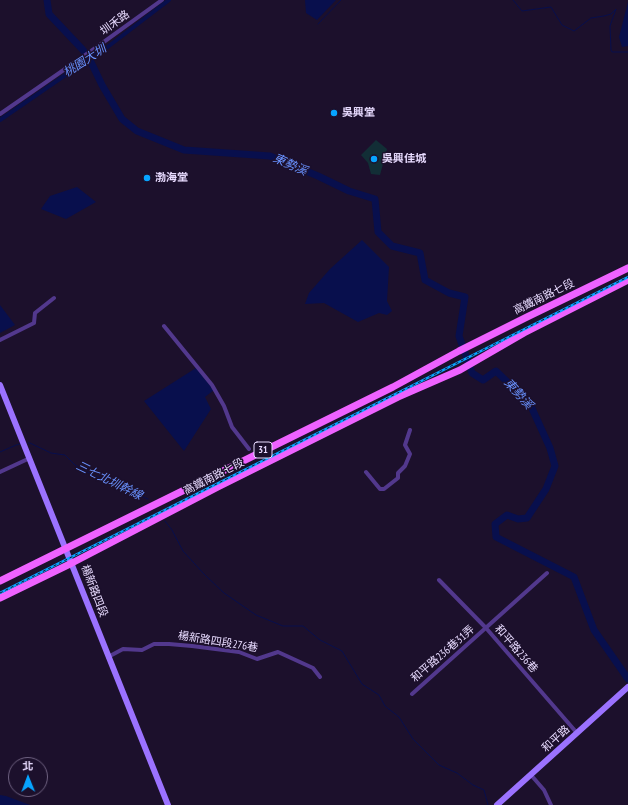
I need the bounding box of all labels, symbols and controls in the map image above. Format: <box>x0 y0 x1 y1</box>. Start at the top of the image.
street label: 圳禾路 <box>98 8 132 38</box>
water label: 桃園大圳 <box>61 42 109 80</box>
place label: 吳興堂 <box>342 106 375 120</box>
marker: 吳興堂 <box>329 108 339 118</box>
water label: 東勢溪 <box>271 151 309 179</box>
place label: 吳興佳城 <box>382 152 426 166</box>
marker: 吳興佳城 <box>369 154 379 164</box>
place label: 渤海堂 <box>155 171 188 185</box>
marker: 渤海堂 <box>142 173 152 183</box>
street label: 高鐵南路七段 <box>511 277 577 317</box>
water label: 東勢溪 <box>501 376 535 412</box>
road number: 31 <box>254 442 272 458</box>
street label: 高鐵南路七段 <box>182 456 246 498</box>
water label: 三七北圳幹線 <box>73 459 145 503</box>
street label: 楊新路四段 <box>78 563 110 619</box>
street label: 和平路236巷 <box>492 622 540 676</box>
street label: 和平路236巷31弄 <box>409 623 477 685</box>
street label: 楊新路四段276巷 <box>177 629 259 655</box>
street label: 和平路 <box>539 723 573 755</box>
north arrow <box>8 757 48 797</box>
text: 北 <box>22 759 33 773</box>

